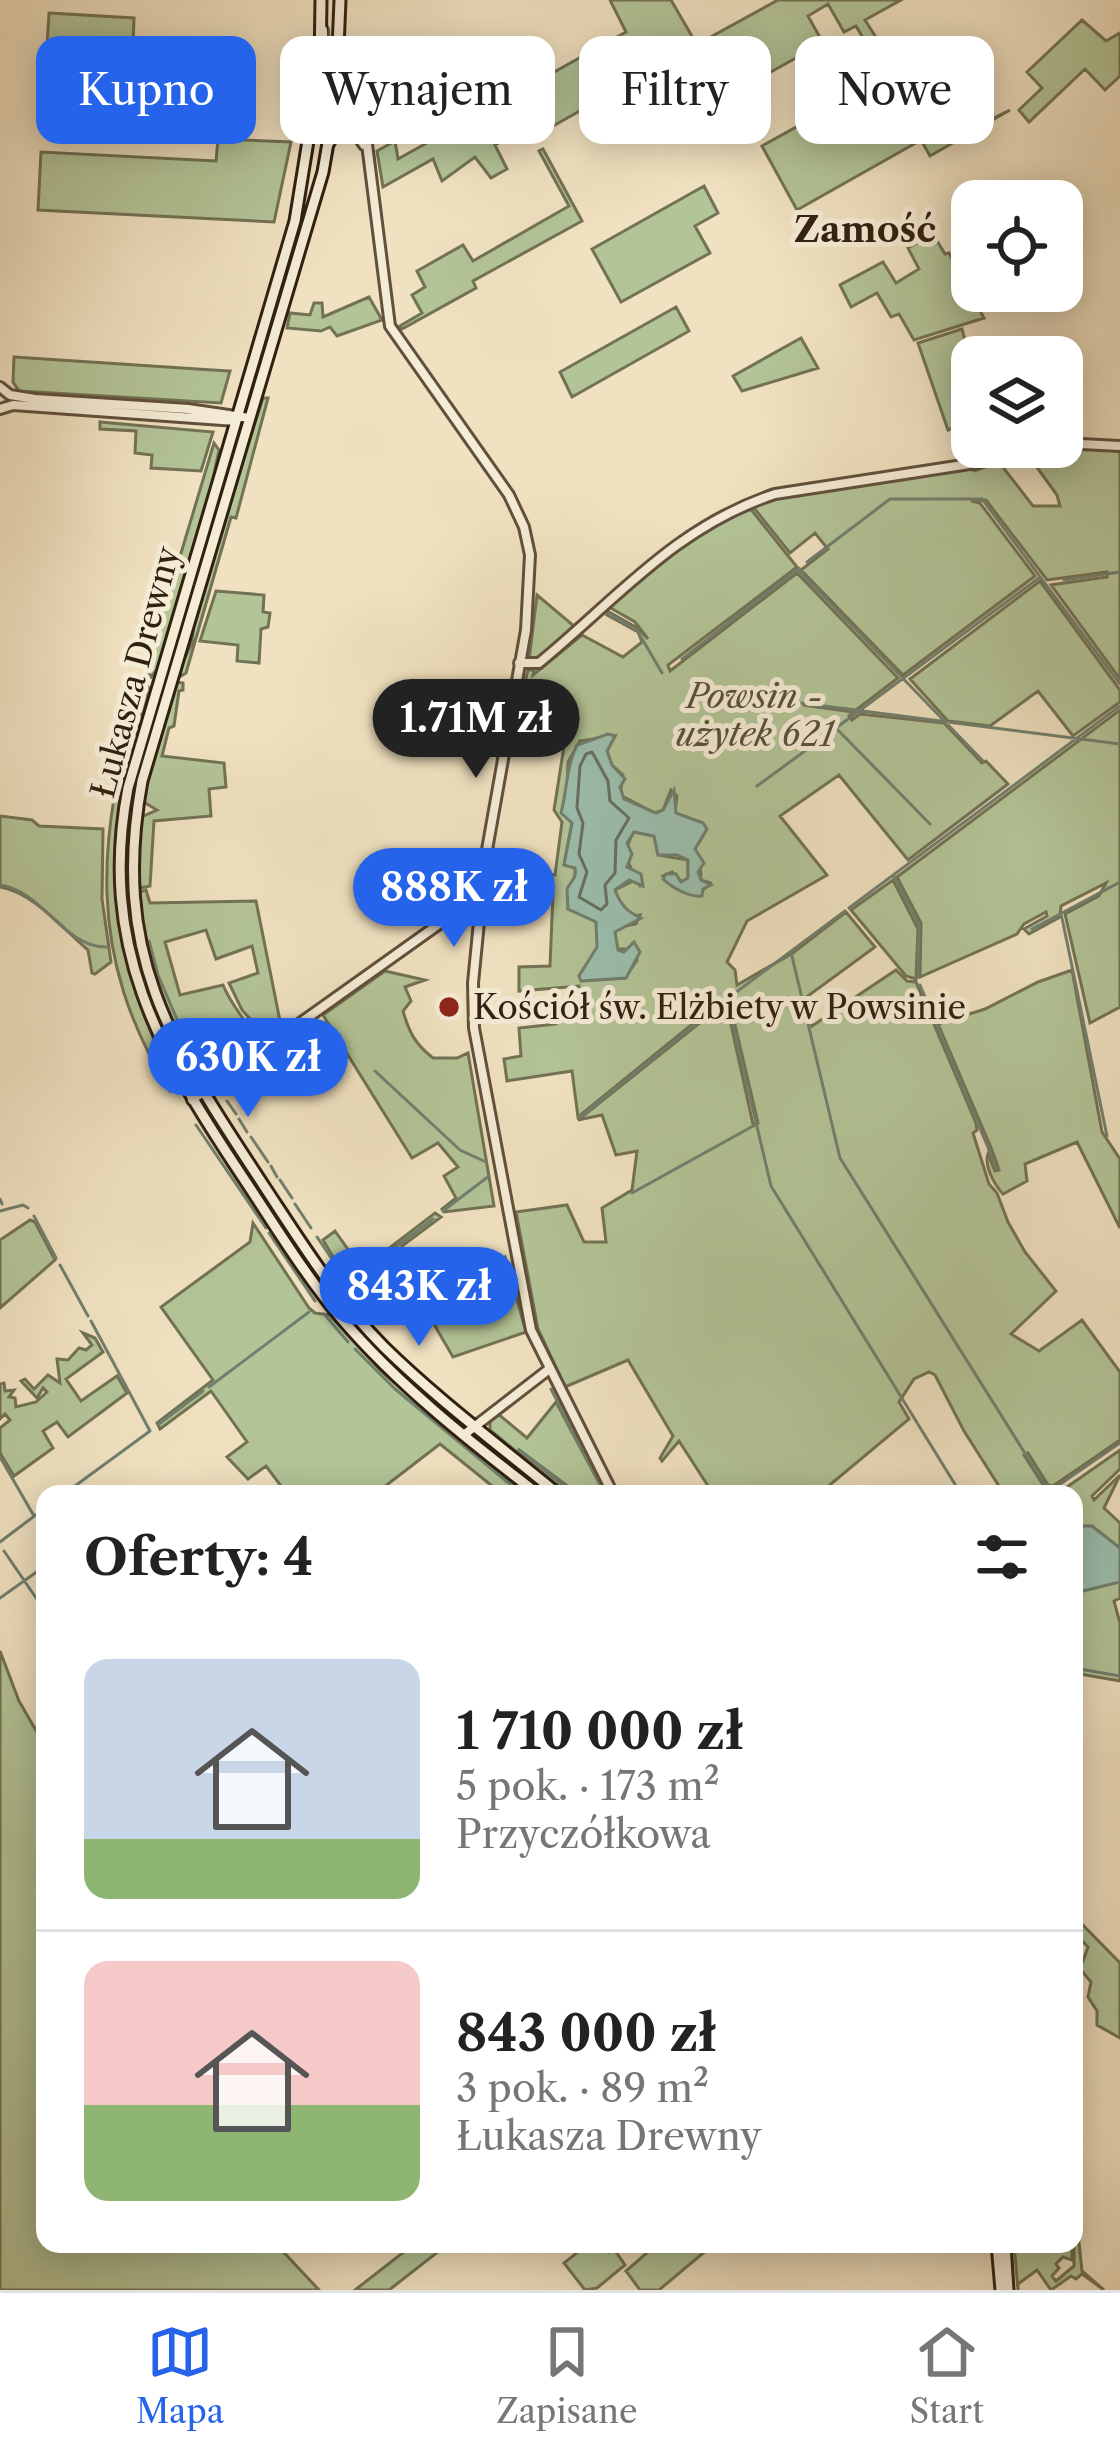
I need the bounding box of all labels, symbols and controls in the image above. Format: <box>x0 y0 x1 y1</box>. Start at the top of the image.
chip: Kupno <box>36 36 256 144</box>
chip: Wynajem <box>280 36 555 144</box>
chip: Filtry <box>579 36 771 144</box>
chip: Nowe <box>795 36 994 144</box>
map controls <box>951 180 1083 468</box>
button: locate <box>951 180 1083 312</box>
district label: Zamość <box>794 207 936 251</box>
button: layers <box>951 336 1083 468</box>
street label: Łukasza Drewny <box>82 541 189 802</box>
park label: Powsin - użytek 621 <box>675 676 836 755</box>
pin: 1.71M zł <box>352 679 600 781</box>
text: 1.71M zł <box>400 694 552 742</box>
pin: 888K zł <box>343 848 565 950</box>
text: 888K zł <box>380 863 528 911</box>
place label: Kościół św. Elżbiety w Powsinie <box>473 987 966 1028</box>
marker: Kościół św. Elżbiety w Powsinie <box>436 994 462 1020</box>
pin: 630K zł <box>137 1018 359 1120</box>
text: 630K zł <box>175 1033 321 1081</box>
pin: 843K zł <box>308 1247 530 1349</box>
text: 843K zł <box>346 1262 492 1310</box>
icon: filters <box>969 1524 1035 1590</box>
text: Oferty: 4 <box>84 1526 313 1588</box>
text: 1 710 000 zł <box>456 1700 743 1762</box>
icon: home <box>180 1707 324 1851</box>
text: 5 pok. · 173 m² <box>456 1762 720 1810</box>
text: Przyczółkowa <box>456 1810 711 1858</box>
text: 843 000 zł <box>456 2002 716 2064</box>
icon: home <box>180 2009 324 2153</box>
text: 3 pok. · 89 m² <box>456 2064 709 2112</box>
text: Łukasza Drewny <box>456 2112 762 2160</box>
tab: Mapa <box>136 2319 224 2432</box>
tab: Zapisane <box>496 2319 637 2432</box>
tab: Start <box>910 2319 984 2432</box>

